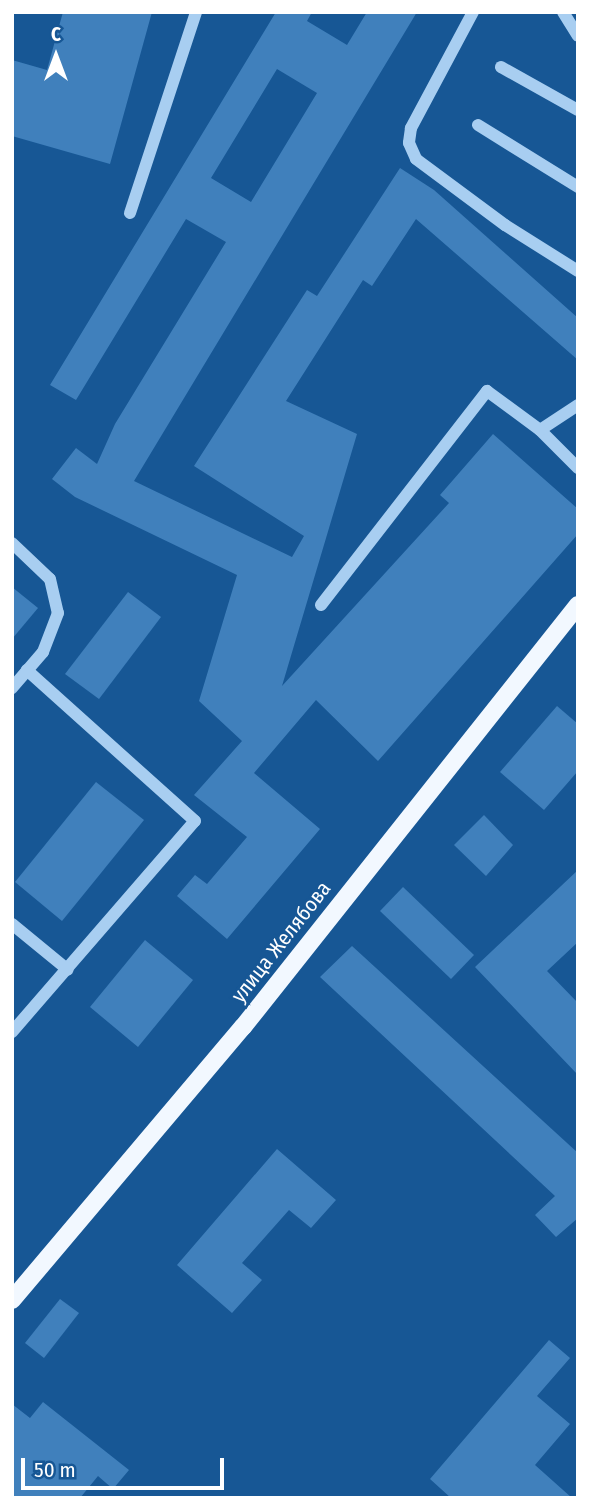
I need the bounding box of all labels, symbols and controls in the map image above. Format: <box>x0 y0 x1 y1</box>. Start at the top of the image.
north arrow <box>21 21 91 91</box>
text: С <box>51 23 61 46</box>
street label: улица Желябова <box>226 876 336 1008</box>
scale bar <box>24 1444 228 1488</box>
text: 50 m <box>34 1457 76 1483</box>

